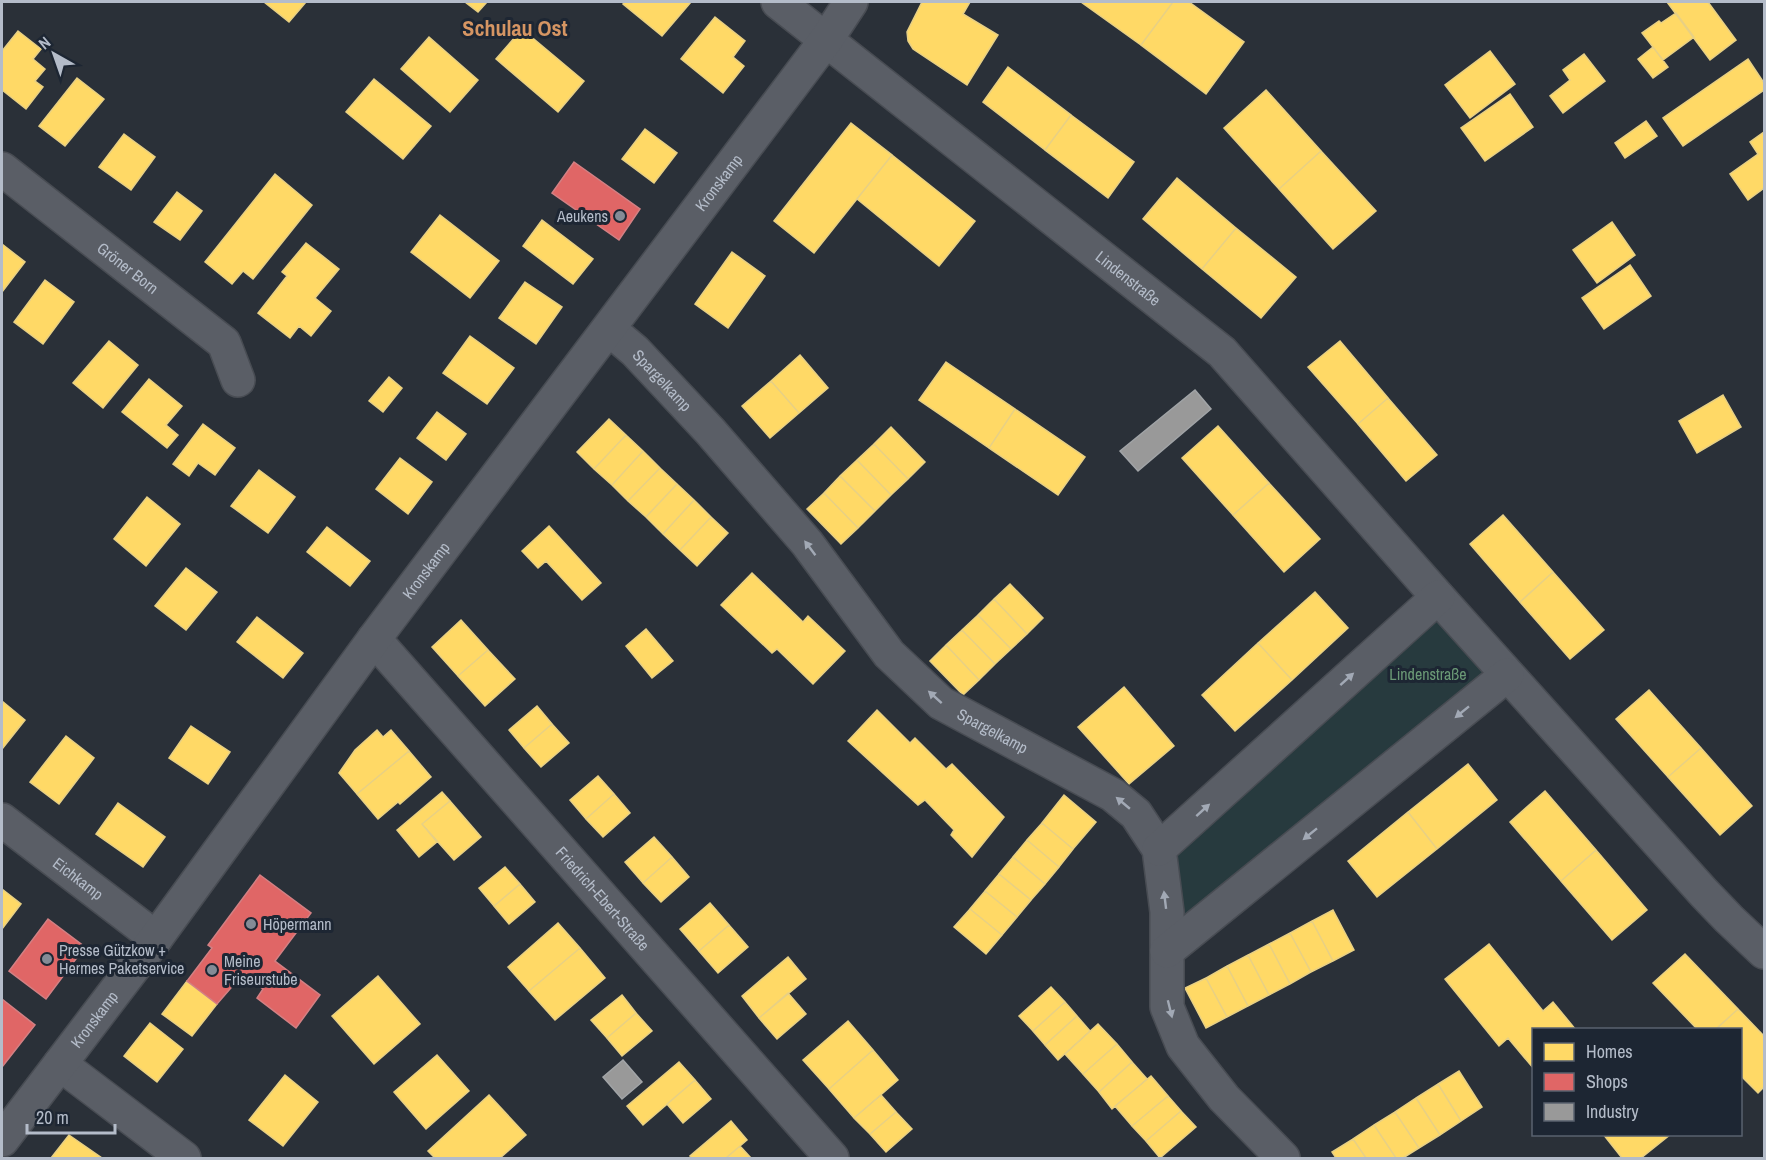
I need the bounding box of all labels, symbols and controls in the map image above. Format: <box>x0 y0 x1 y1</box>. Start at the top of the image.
district label: Schulau Ost <box>462 13 568 43</box>
north arrow <box>24 24 84 84</box>
text: N <box>34 31 55 54</box>
street label: Kronskamp <box>690 149 747 216</box>
place label: Aeukens <box>556 205 608 227</box>
marker: Aeukens <box>613 209 627 223</box>
street label: Gröner Born <box>93 237 163 299</box>
street label: Lindenstraße <box>1091 246 1165 311</box>
street label: Spargelkamp <box>628 344 697 416</box>
street label: Kronskamp <box>397 537 455 604</box>
one-way arrow <box>805 541 817 556</box>
park label: Lindenstraße <box>1389 663 1467 685</box>
one-way arrow <box>1339 673 1354 686</box>
one-way arrow <box>928 690 943 704</box>
street label: Spargelkamp <box>953 703 1032 759</box>
one-way arrow <box>1454 705 1470 718</box>
one-way arrow <box>1115 797 1131 810</box>
one-way arrow <box>1195 803 1209 817</box>
one-way arrow <box>1303 828 1318 840</box>
street label: Friedrich-Ebert-Straße <box>551 842 655 955</box>
street label: Eichkamp <box>48 852 108 905</box>
one-way arrow <box>1160 890 1170 909</box>
place label: Höpermann <box>263 913 332 935</box>
marker: Höpermann <box>244 917 258 931</box>
place label: Presse Gützkow + Hermes Paketservice <box>59 939 184 979</box>
place label: Meine Friseurstube <box>224 950 298 990</box>
marker: Presse Gützkow + Hermes Paketservice <box>40 952 54 966</box>
marker: Meine Friseurstube <box>205 963 219 977</box>
street label: Kronskamp <box>65 986 123 1052</box>
one-way arrow <box>1165 1000 1175 1018</box>
legend <box>1532 1028 1742 1136</box>
text: Homes <box>1586 1039 1633 1064</box>
text: Shops <box>1586 1069 1628 1094</box>
scale bar <box>27 1097 116 1135</box>
text: Industry <box>1586 1099 1639 1124</box>
text: 20 m <box>36 1105 69 1130</box>

